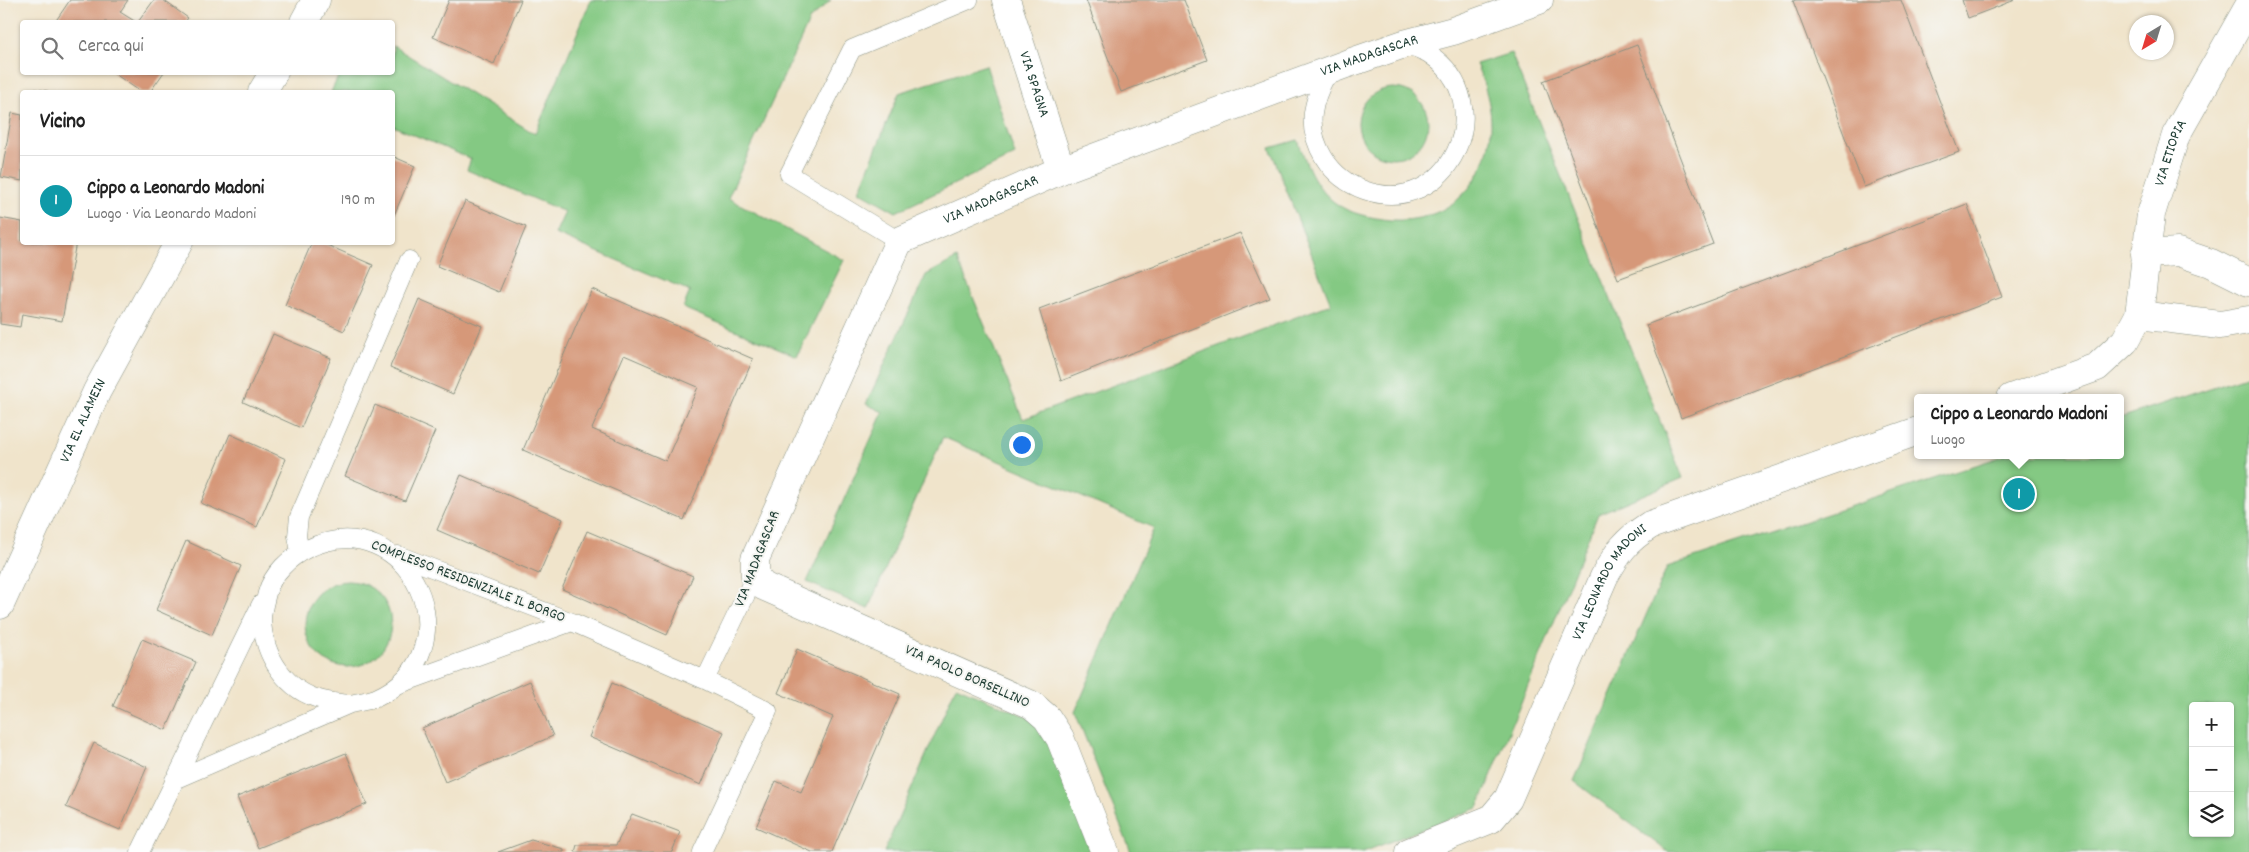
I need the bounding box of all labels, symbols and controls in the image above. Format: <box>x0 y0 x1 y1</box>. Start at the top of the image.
north arrow <box>2129 15 2174 60</box>
search box <box>20 20 395 75</box>
street label: VIA MADAGASCAR <box>1318 30 1421 83</box>
icon: search <box>38 34 66 62</box>
text: Cerca qui <box>78 34 144 61</box>
street label: VIA SPAGNA <box>1012 49 1054 121</box>
text: Vicino <box>40 108 85 138</box>
street label: VIA ETIOPIA <box>2149 116 2193 189</box>
street label: VIA MADAGASCAR <box>940 170 1042 231</box>
text: Cippo a Leonardo Madoni <box>87 176 264 203</box>
text: 1 <box>54 189 58 212</box>
text: 190 m <box>341 189 375 212</box>
text: Luogo · Via Leonardo Madoni <box>87 203 256 226</box>
street label: VIA EL ALAMEIN <box>55 375 112 467</box>
popup <box>1914 394 2124 459</box>
text: Cippo a Leonardo Madoni <box>1930 402 2108 429</box>
text: Luogo <box>1930 429 1965 452</box>
your location <box>1009 432 1035 458</box>
pin: 1 <box>2003 475 2035 513</box>
street label: VIA MADAGASCAR <box>730 508 786 610</box>
street label: VIA LEONARDO MADONI <box>1567 519 1652 644</box>
street label: COMPLESSO RESIDENZIALE IL BORGO <box>368 535 568 629</box>
street label: VIA PAOLO BORSELLINO <box>901 640 1033 714</box>
map controls <box>2189 702 2234 837</box>
button: + <box>2189 702 2234 747</box>
button: − <box>2189 747 2234 792</box>
button: layers <box>2189 792 2234 837</box>

